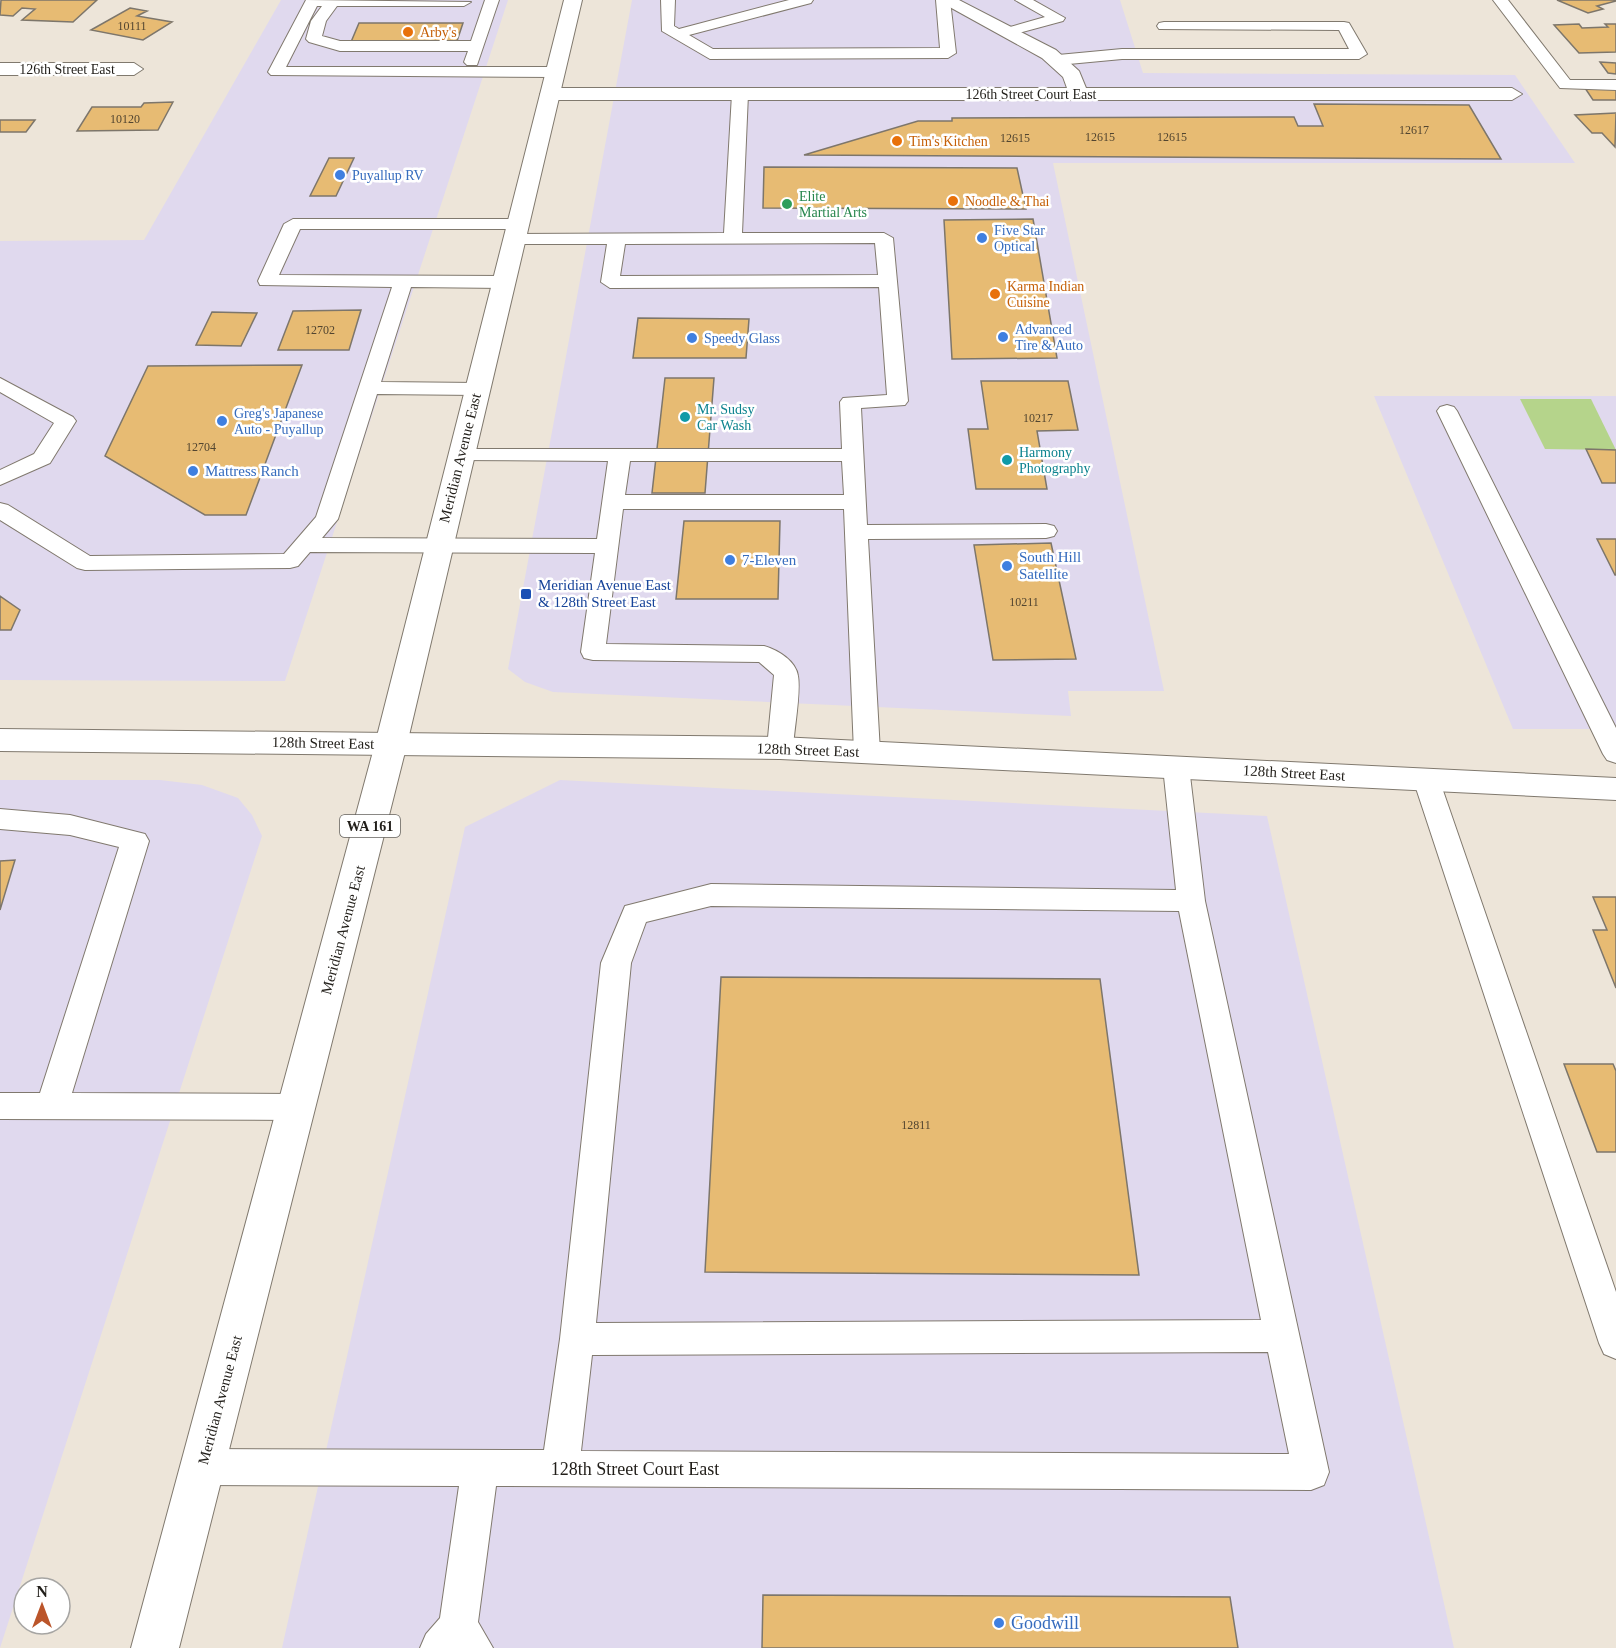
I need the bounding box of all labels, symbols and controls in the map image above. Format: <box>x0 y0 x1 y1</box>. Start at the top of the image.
house number: 10111 <box>117 19 147 33</box>
marker: Arby's <box>401 25 415 39</box>
place label: Arby's <box>420 25 457 40</box>
street label: 126th Street East <box>19 62 115 77</box>
street label: 126th Street Court East <box>965 87 1097 102</box>
house number: 10120 <box>110 112 140 126</box>
house number: 12617 <box>1399 123 1429 137</box>
house number: 12615 <box>1085 130 1115 144</box>
house number: 12615 <box>1157 130 1187 144</box>
house number: 12615 <box>1000 131 1030 145</box>
marker: Tim's Kitchen <box>890 134 904 148</box>
place label: Tim's Kitchen <box>909 134 988 149</box>
marker: Puyallup RV <box>333 168 347 182</box>
place label: Puyallup RV <box>352 168 424 183</box>
place label: Elite Martial Arts <box>799 189 867 220</box>
marker: Noodle & Thai <box>946 194 960 208</box>
place label: Noodle & Thai <box>965 194 1050 209</box>
marker: Elite Martial Arts <box>780 197 794 211</box>
place label: Five Star Optical <box>994 223 1045 254</box>
marker: Five Star Optical <box>975 231 989 245</box>
place label: Karma Indian Cuisine <box>1007 279 1084 310</box>
marker: Karma Indian Cuisine <box>988 287 1002 301</box>
place label: Advanced Tire & Auto <box>1015 322 1083 353</box>
house number: 12702 <box>305 323 335 337</box>
marker: Advanced Tire & Auto <box>996 330 1010 344</box>
marker: Speedy Glass <box>685 331 699 345</box>
place label: Speedy Glass <box>704 331 780 346</box>
street label: Meridian Avenue East <box>436 391 484 524</box>
place label: Mr. Sudsy Car Wash <box>697 402 755 433</box>
place label: Greg's Japanese Auto - Puyallup <box>234 406 323 437</box>
marker: Mr. Sudsy Car Wash <box>678 410 692 424</box>
house number: 10217 <box>1023 411 1053 425</box>
marker: Greg's Japanese Auto - Puyallup <box>215 414 229 428</box>
house number: 12704 <box>186 440 216 454</box>
place label: Harmony Photography <box>1019 445 1091 476</box>
marker: Harmony Photography <box>1000 453 1014 467</box>
place label: Mattress Ranch <box>205 463 299 479</box>
marker: Mattress Ranch <box>186 464 200 478</box>
place label: South Hill Satellite <box>1019 549 1081 582</box>
place label: 7-Eleven <box>742 552 797 568</box>
marker: 7-Eleven <box>723 553 737 567</box>
marker: South Hill Satellite <box>1000 559 1014 573</box>
place label: Meridian Avenue East & 128th Street East <box>538 577 672 610</box>
marker: Meridian Avenue East & 128th Street East <box>519 587 533 601</box>
house number: 10211 <box>1009 595 1039 609</box>
street label: 128th Street East <box>272 734 375 752</box>
street label: 128th Street East <box>757 740 860 760</box>
street label: 128th Street East <box>1242 762 1346 784</box>
road number: WA 161 <box>340 815 400 837</box>
street label: Meridian Avenue East <box>318 863 368 996</box>
house number: 12811 <box>901 1118 931 1132</box>
street label: Meridian Avenue East <box>195 1333 245 1466</box>
street label: 128th Street Court East <box>551 1459 719 1479</box>
north arrow <box>12 1576 72 1636</box>
text: N <box>36 1583 48 1600</box>
place label: Goodwill <box>1011 1613 1079 1633</box>
marker: Goodwill <box>992 1616 1006 1630</box>

